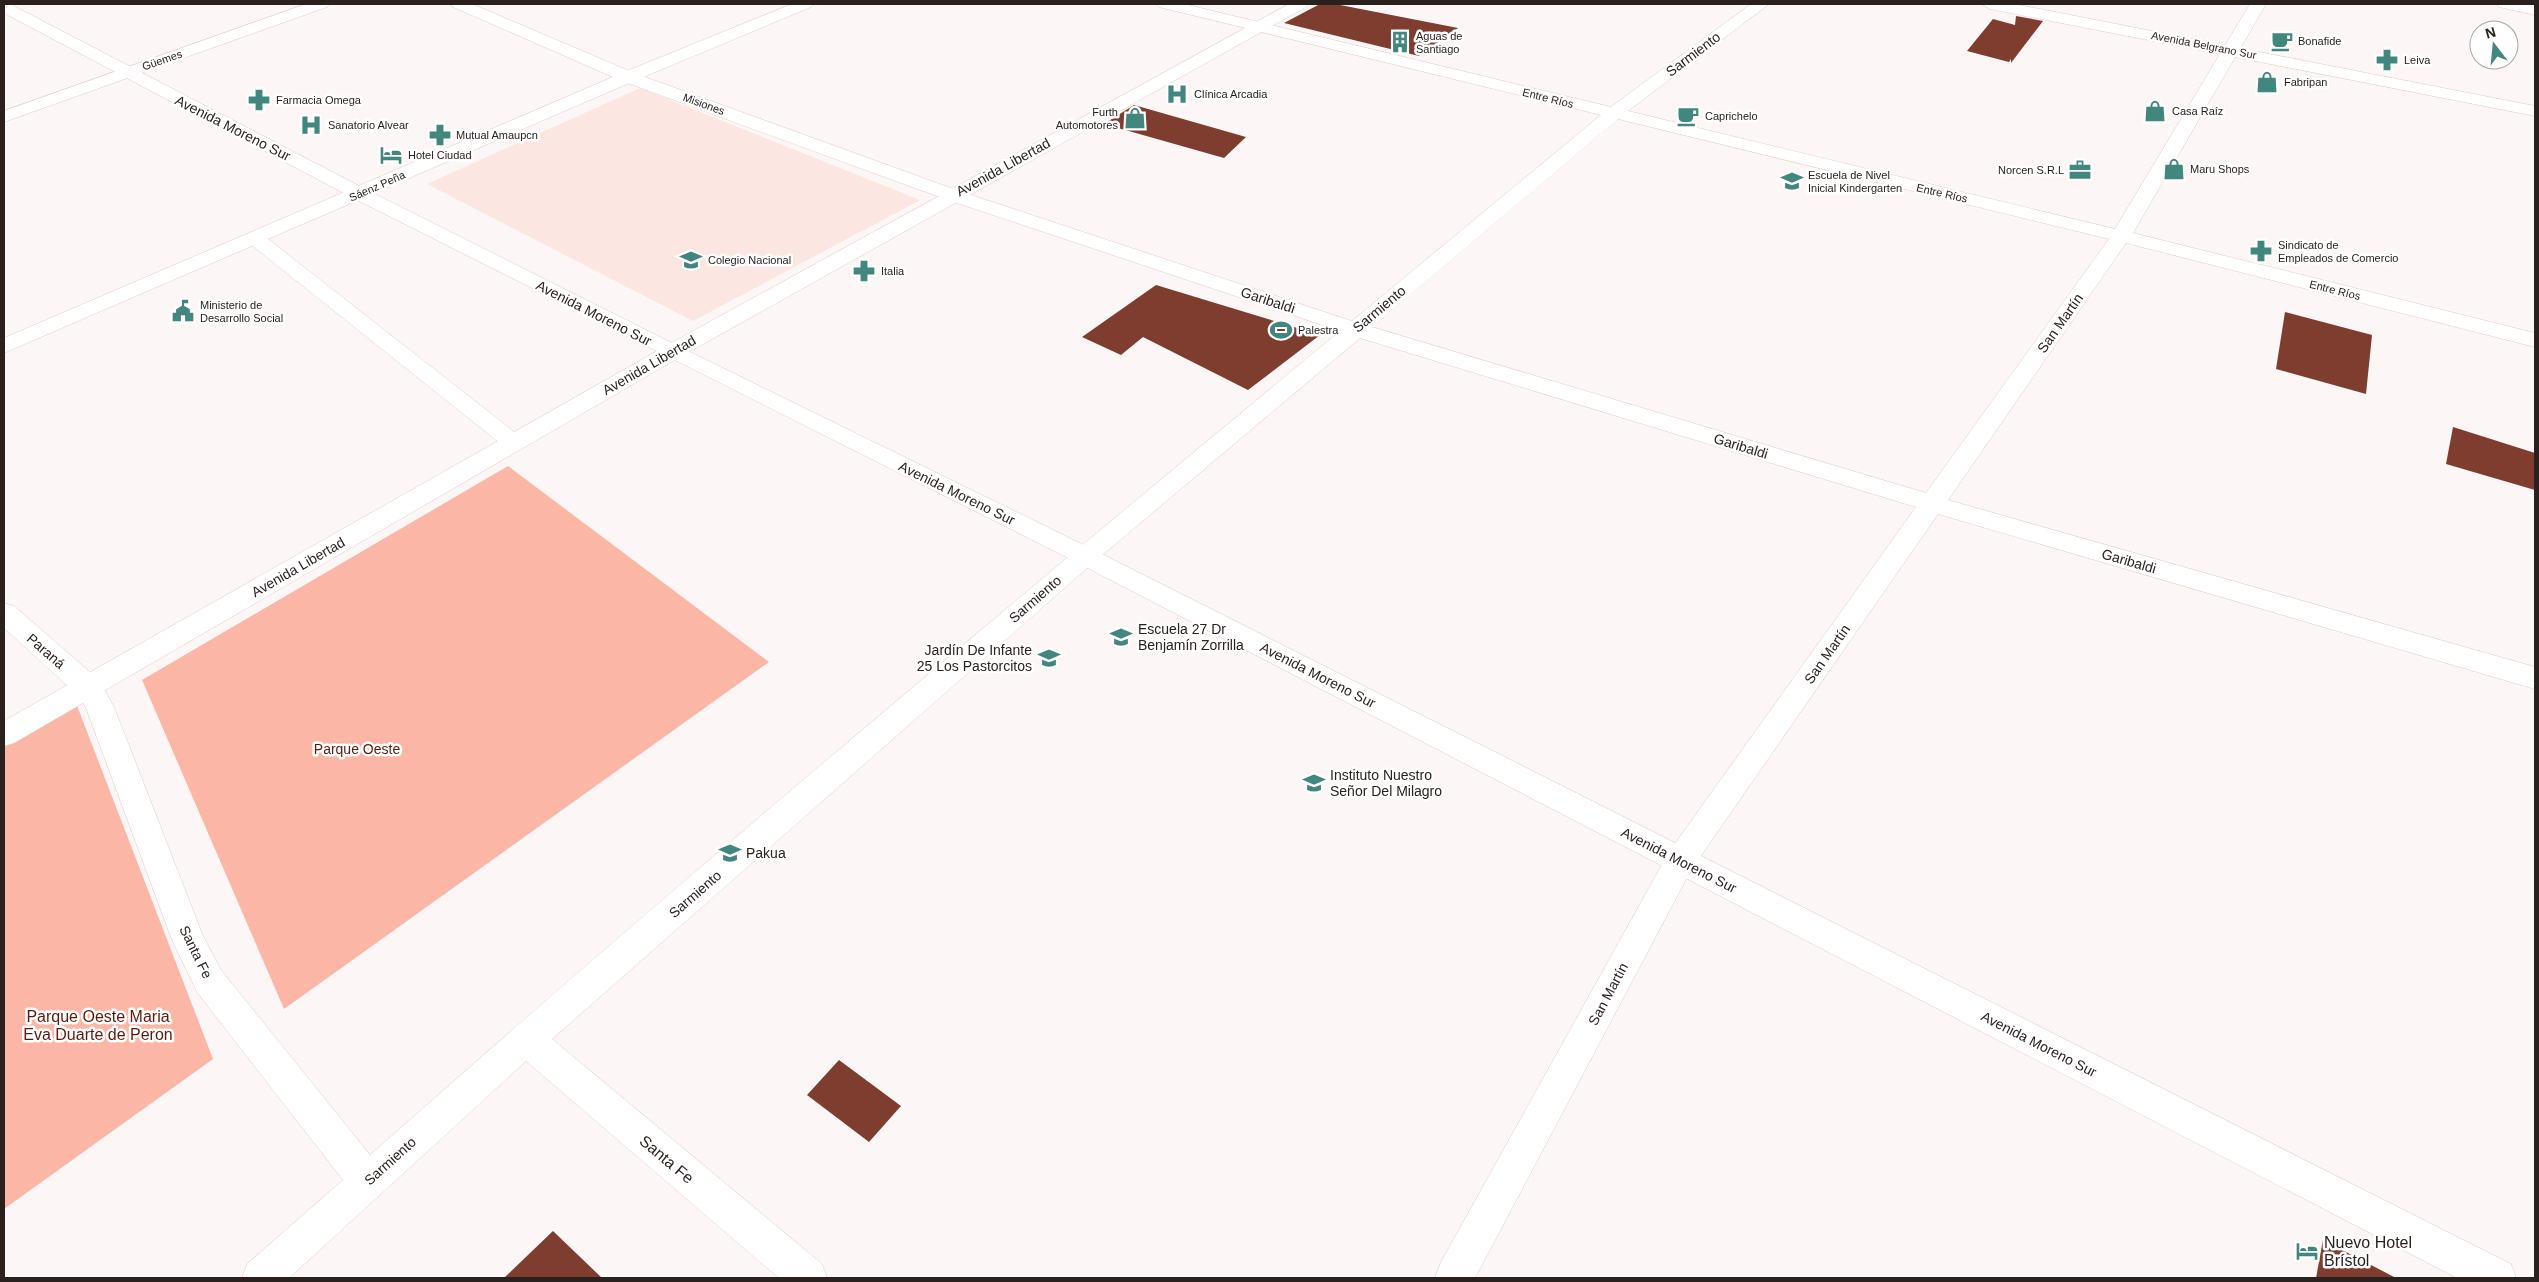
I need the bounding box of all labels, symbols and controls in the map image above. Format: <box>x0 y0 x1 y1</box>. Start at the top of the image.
north arrow <box>2469 20 2519 70</box>
text: N <box>2483 23 2497 42</box>
street label: Sarmiento <box>1663 28 1723 80</box>
cafe icon: Bonafide <box>2269 28 2295 54</box>
building icon: Aguas de Santiago <box>1387 29 1413 55</box>
street label: Avenida Belgrano Sur <box>2150 29 2258 61</box>
place label: Aguas de Santiago <box>1416 30 1462 55</box>
place label: Bonafide <box>2298 35 2341 47</box>
street label: Güemes <box>140 47 184 72</box>
pharmacy icon: Leiva <box>2374 47 2400 73</box>
place label: Leiva <box>2404 54 2431 66</box>
shop icon: Fabripan <box>2254 69 2280 95</box>
place label: Fabripan <box>2284 76 2327 88</box>
hospital icon: Clínica Arcadia <box>1164 81 1190 107</box>
street label: Entre Ríos <box>1521 86 1575 110</box>
pharmacy icon: Farmacia Omega <box>246 87 272 113</box>
place label: Clínica Arcadia <box>1194 88 1268 100</box>
street label: Misiones <box>682 91 727 117</box>
street label: Avenida Moreno Sur <box>173 92 294 164</box>
place label: Farmacia Omega <box>276 94 362 106</box>
shop icon: Casa Raíz <box>2142 98 2168 124</box>
cafe icon: Caprichelo <box>1675 103 1701 129</box>
shop icon: Furth Automotores <box>1122 105 1148 131</box>
place label: Casa Raíz <box>2172 105 2223 117</box>
place label: Furth Automotores <box>1056 106 1118 131</box>
place label: Caprichelo <box>1705 110 1758 122</box>
hospital icon: Sanatorio Alvear <box>298 112 324 138</box>
place label: Sanatorio Alvear <box>328 119 409 131</box>
pharmacy icon: Mutual Amaupcn <box>427 122 453 148</box>
place label: Mutual Amaupcn <box>456 129 538 141</box>
street label: Avenida Libertad <box>953 135 1053 199</box>
hotel icon: Hotel Ciudad <box>378 142 404 168</box>
place label: Hotel Ciudad <box>408 149 472 161</box>
shop icon: Maru Shops <box>2161 156 2187 182</box>
office icon: Norcen S.R.L <box>2067 157 2093 183</box>
place label: Maru Shops <box>2190 163 2250 175</box>
place label: Norcen S.R.L <box>1998 164 2064 176</box>
street label: Sáenz Peña <box>347 168 408 204</box>
school or university icon: Escuela de Nivel Inicial Kindergarten <box>1779 168 1805 194</box>
place label: Escuela de Nivel Inicial Kindergarten <box>1808 169 1902 194</box>
street label: Entre Ríos <box>1915 181 1969 205</box>
pharmacy icon: Sindicato de Empleados de Comercio <box>2248 238 2274 264</box>
place label: Sindicato de Empleados de Comercio <box>2278 239 2398 264</box>
school or university icon: Colegio Nacional <box>678 247 704 273</box>
place label: Colegio Nacional <box>708 254 791 266</box>
pharmacy icon: Italia <box>851 258 877 284</box>
place label: Italia <box>881 265 905 277</box>
street label: Avenida Moreno Sur <box>534 277 655 349</box>
street label: Entre Ríos <box>2308 278 2362 302</box>
street label: Sarmiento <box>1349 282 1409 336</box>
street label: Garibaldi <box>1239 284 1297 316</box>
street label: San Martín <box>2034 290 2086 356</box>
public building icon: Ministerio de Desarrollo Social <box>170 298 196 324</box>
place label: Ministerio de Desarrollo Social <box>200 299 283 324</box>
sports icon: Palestra <box>1268 317 1294 343</box>
place label: Palestra <box>1298 324 1339 336</box>
street label: Avenida Libertad <box>600 332 698 398</box>
street label: Garibaldi <box>1712 430 1770 462</box>
street label: Avenida Moreno Sur <box>896 458 1018 528</box>
street label: Avenida Libertad <box>249 534 347 600</box>
street label: Garibaldi <box>2100 546 2158 576</box>
street label: Sarmiento <box>1006 572 1064 626</box>
place label: Escuela 27 Dr Benjamín Zorrilla <box>1138 621 1244 653</box>
street label: San Martín <box>1801 621 1853 687</box>
school or university icon: Escuela 27 Dr Benjamín Zorrilla <box>1108 624 1134 650</box>
street label: Paraná <box>24 630 68 672</box>
street label: Avenida Moreno Sur <box>1258 639 1379 711</box>
place label: Jardín De Infante 25 Los Pastorcitos <box>917 642 1032 674</box>
school or university icon: Jardín De Infante 25 Los Pastorcitos <box>1036 645 1062 671</box>
park label: Parque Oeste <box>314 741 400 757</box>
place label: Instituto Nuestro Señor Del Milagro <box>1330 767 1442 799</box>
school or university icon: Instituto Nuestro Señor Del Milagro <box>1301 770 1327 796</box>
street label: Avenida Moreno Sur <box>1619 824 1740 896</box>
school or university icon: Pakua <box>717 840 743 866</box>
place label: Pakua <box>746 845 786 861</box>
street label: Sarmiento <box>666 867 724 921</box>
street label: Santa Fe <box>176 923 216 981</box>
street label: San Martín <box>1585 960 1631 1028</box>
park label: Parque Oeste Maria Eva Duarte de Peron <box>23 1008 173 1043</box>
street label: Avenida Moreno Sur <box>1979 1008 2100 1080</box>
street label: Santa Fe <box>636 1132 697 1187</box>
street label: Sarmiento <box>361 1134 419 1188</box>
place label: Nuevo Hotel Brístol <box>2324 1234 2412 1269</box>
hotel icon: Nuevo Hotel Brístol <box>2294 1238 2320 1264</box>

